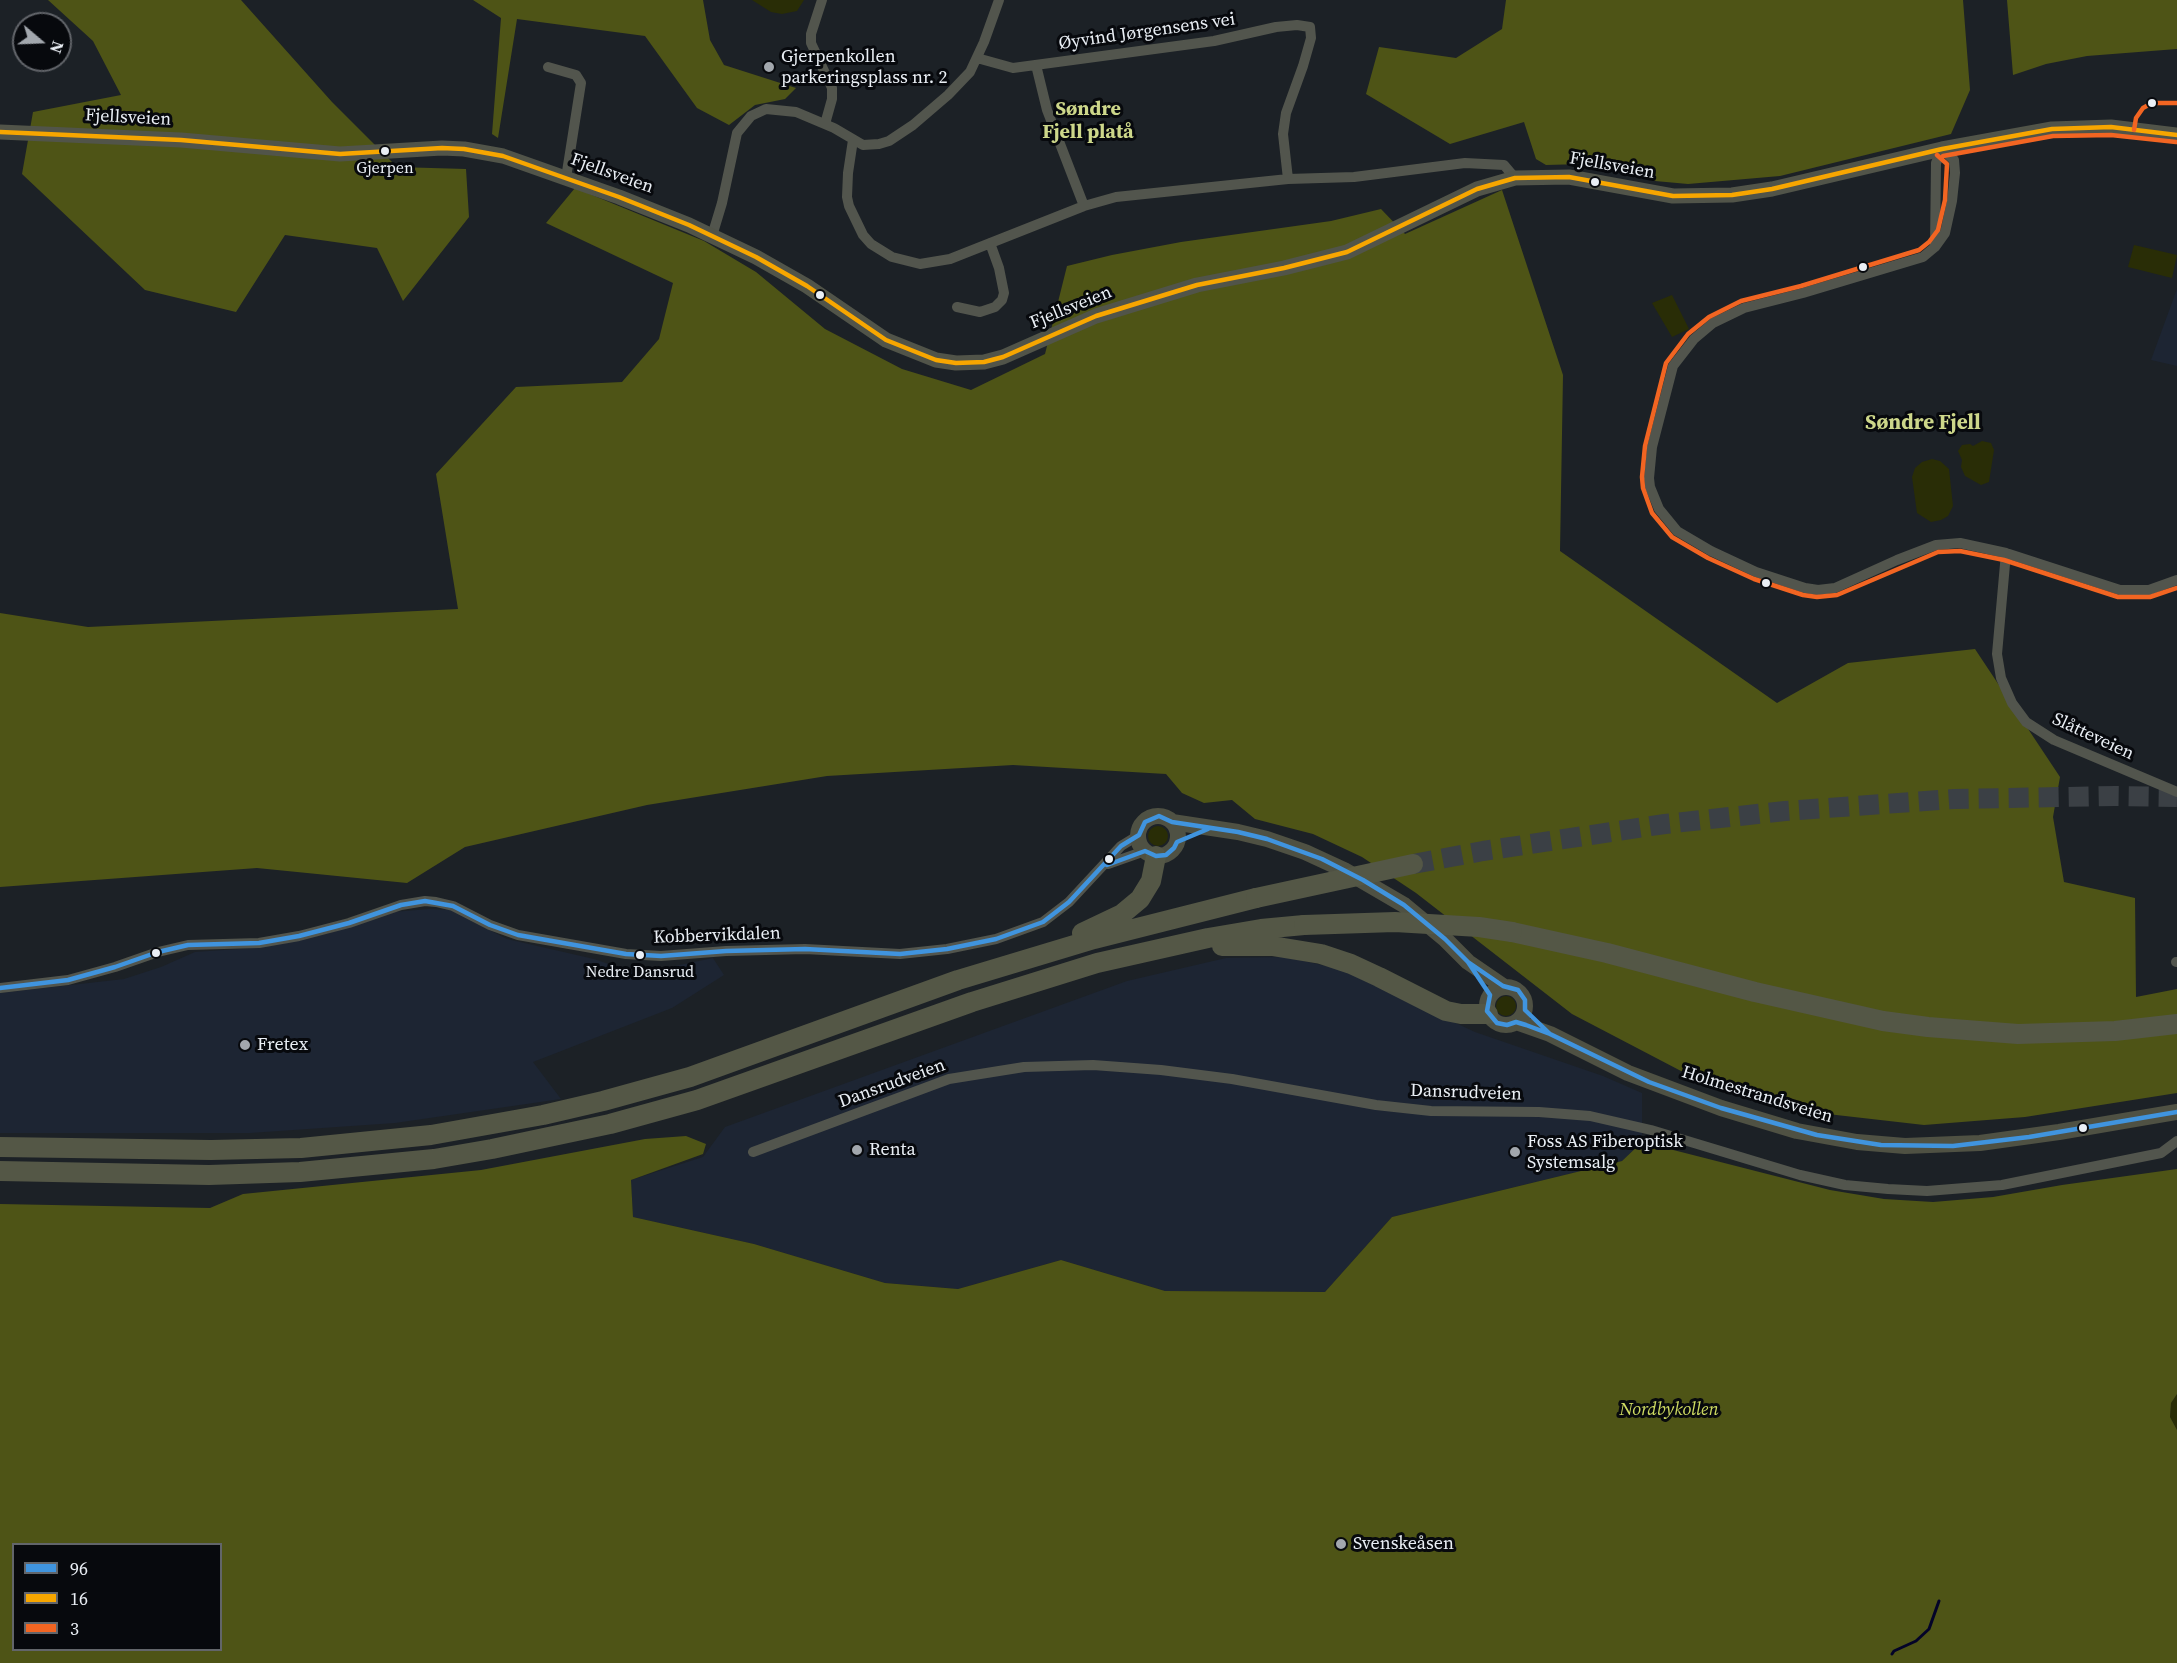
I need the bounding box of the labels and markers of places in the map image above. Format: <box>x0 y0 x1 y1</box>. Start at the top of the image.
place label: Gjerpenkollen parkeringsplass nr. 2 <box>781 46 947 88</box>
marker: Gjerpenkollen parkeringsplass nr. 2 <box>762 60 776 74</box>
unlabelled marker <box>2146 97 2158 109</box>
marker: Gjerpen <box>379 145 391 157</box>
place label: Gjerpen <box>356 159 414 179</box>
unlabelled marker <box>1589 176 1601 188</box>
unlabelled marker <box>1857 261 1869 273</box>
unlabelled marker <box>814 289 826 301</box>
unlabelled marker <box>1760 577 1772 589</box>
unlabelled marker <box>1103 853 1115 865</box>
unlabelled marker <box>150 947 162 959</box>
marker: Nedre Dansrud <box>634 949 646 961</box>
place label: Nedre Dansrud <box>586 963 694 983</box>
place label: Fretex <box>257 1034 308 1056</box>
marker: Fretex <box>238 1038 252 1052</box>
unlabelled marker <box>2077 1122 2089 1134</box>
place label: Foss AS Fiberoptisk Systemsalg <box>1527 1131 1683 1174</box>
place label: Renta <box>869 1139 916 1161</box>
marker: Renta <box>850 1143 864 1157</box>
marker: Foss AS Fiberoptisk Systemsalg <box>1508 1145 1522 1159</box>
place label: Svenskeåsen <box>1353 1533 1454 1555</box>
marker: Svenskeåsen <box>1334 1537 1348 1551</box>

